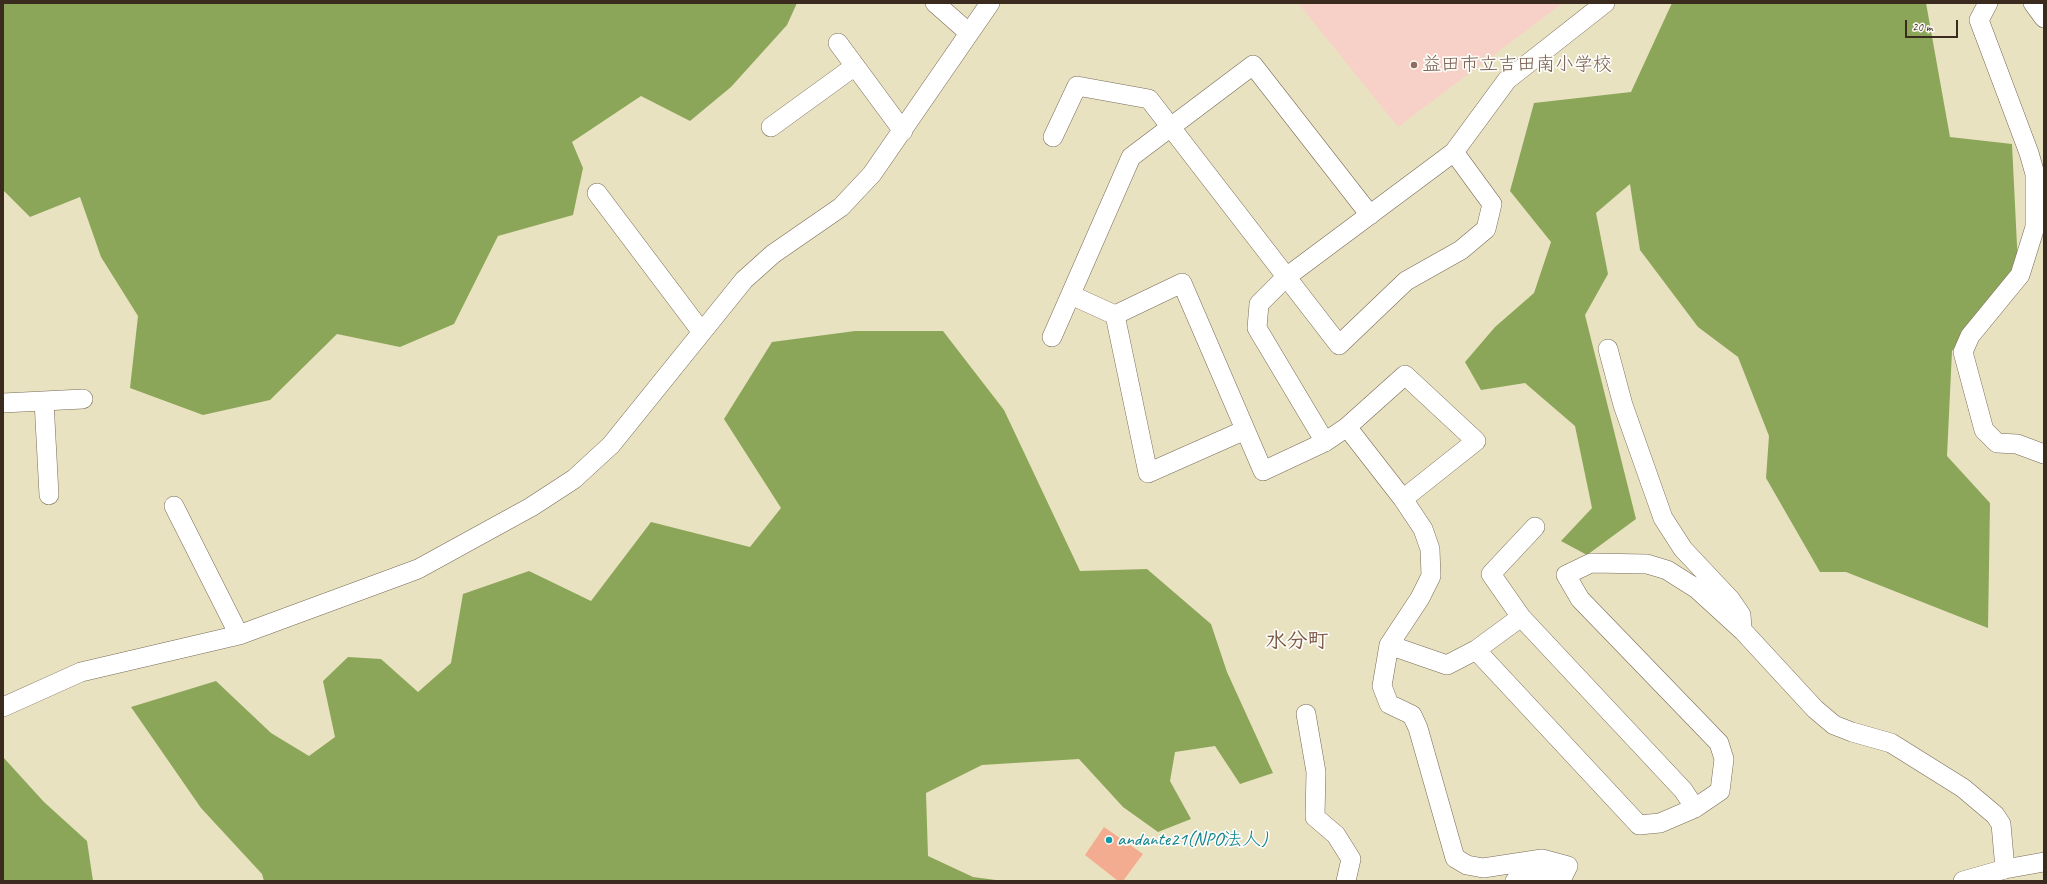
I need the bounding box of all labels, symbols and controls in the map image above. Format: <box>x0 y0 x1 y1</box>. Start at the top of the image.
scale bar <box>1907 12 1960 38</box>
text: 20 m <box>1912 19 1932 35</box>
place label: 益田市立吉田南小学校 <box>1422 54 1612 76</box>
marker: 益田市立吉田南小学校 <box>1409 60 1419 70</box>
district label: 水分町 <box>1266 628 1328 654</box>
place label: andante21(NPO法人) <box>1117 829 1267 851</box>
marker: andante21(NPO法人) <box>1104 835 1114 845</box>

